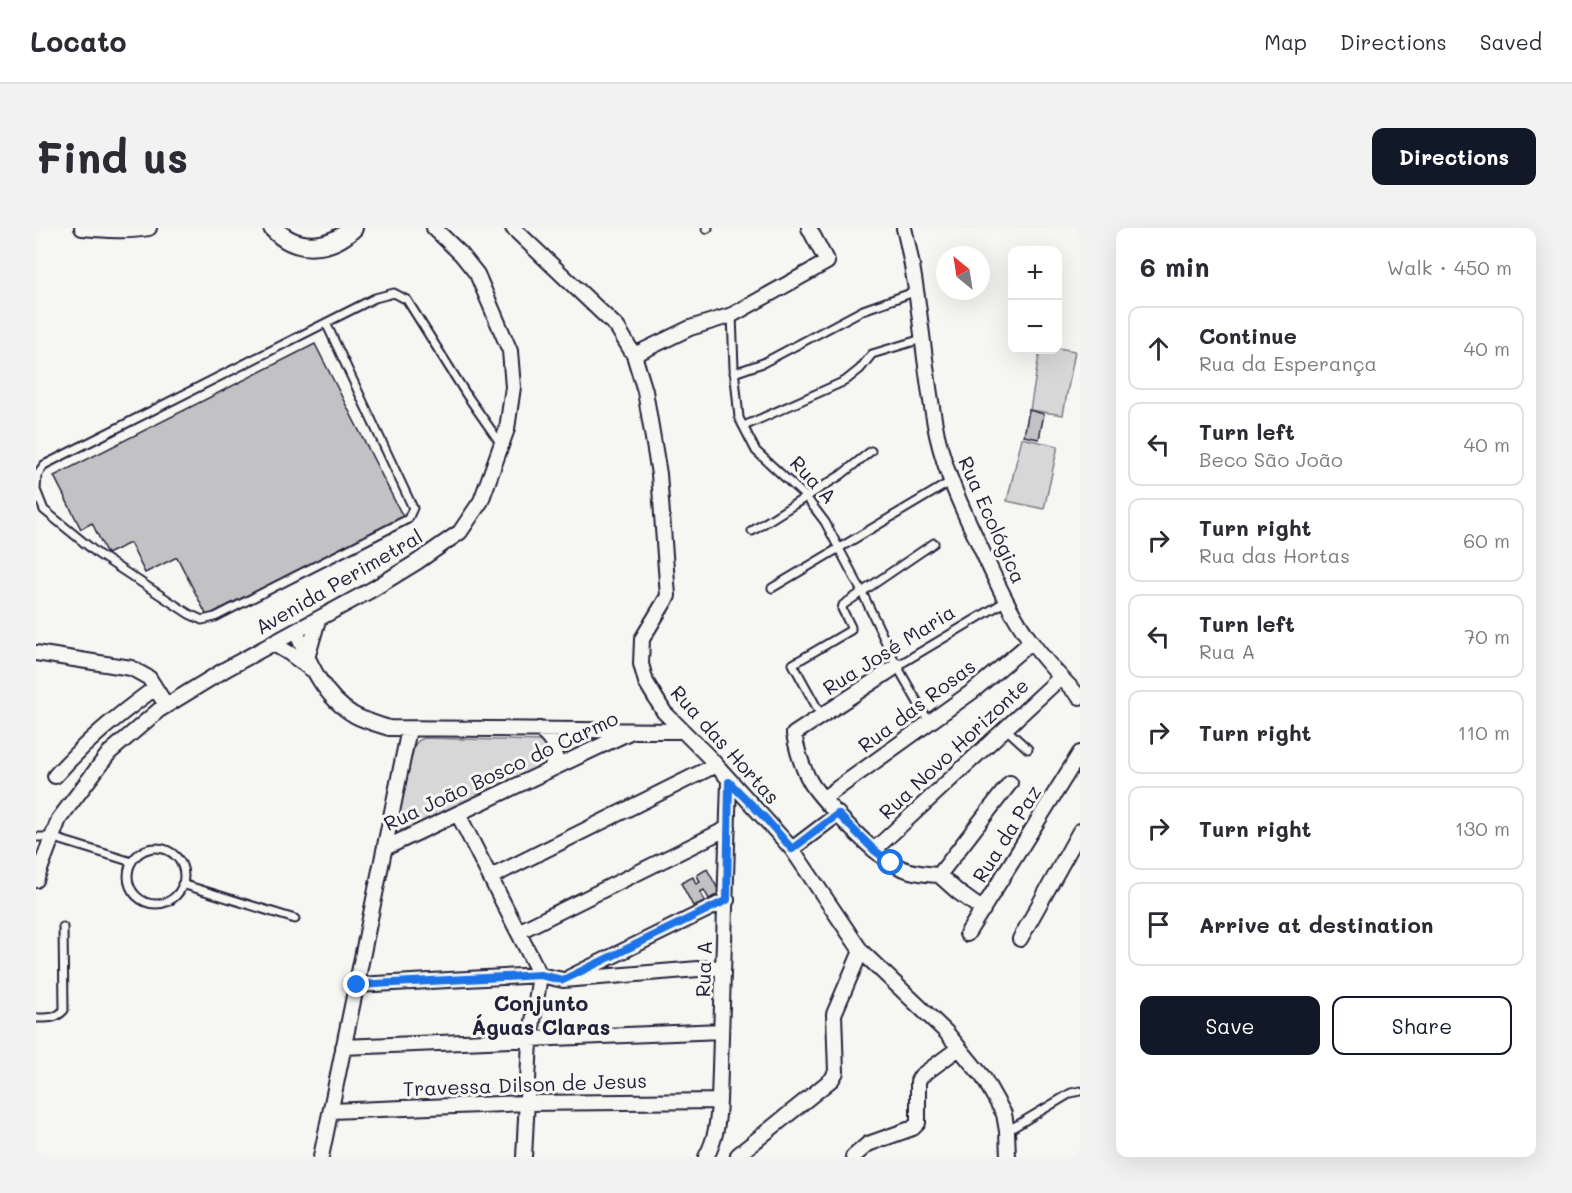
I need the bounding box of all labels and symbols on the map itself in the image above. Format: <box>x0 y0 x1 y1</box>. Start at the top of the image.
north arrow <box>936 246 990 300</box>
street label: Rua A <box>785 450 842 509</box>
street label: Rua Ecológica <box>953 452 1033 587</box>
street label: Avenida Perimetral <box>250 523 427 640</box>
street label: Rua José Maria <box>818 598 959 700</box>
street label: Rua das Rosas <box>852 653 980 758</box>
street label: Rua Novo Horizonte <box>873 672 1034 824</box>
street label: Rua das Hortas <box>666 680 786 809</box>
street label: Rua João Bosco do Carmo <box>379 704 622 836</box>
street label: Rua da Paz <box>966 780 1046 887</box>
route start <box>877 849 903 875</box>
street label: Rua A <box>689 940 717 998</box>
route end <box>343 971 369 997</box>
district label: Conjunto Águas Claras <box>472 989 610 1040</box>
street label: Travessa Dilson de Jesus <box>403 1067 647 1101</box>

